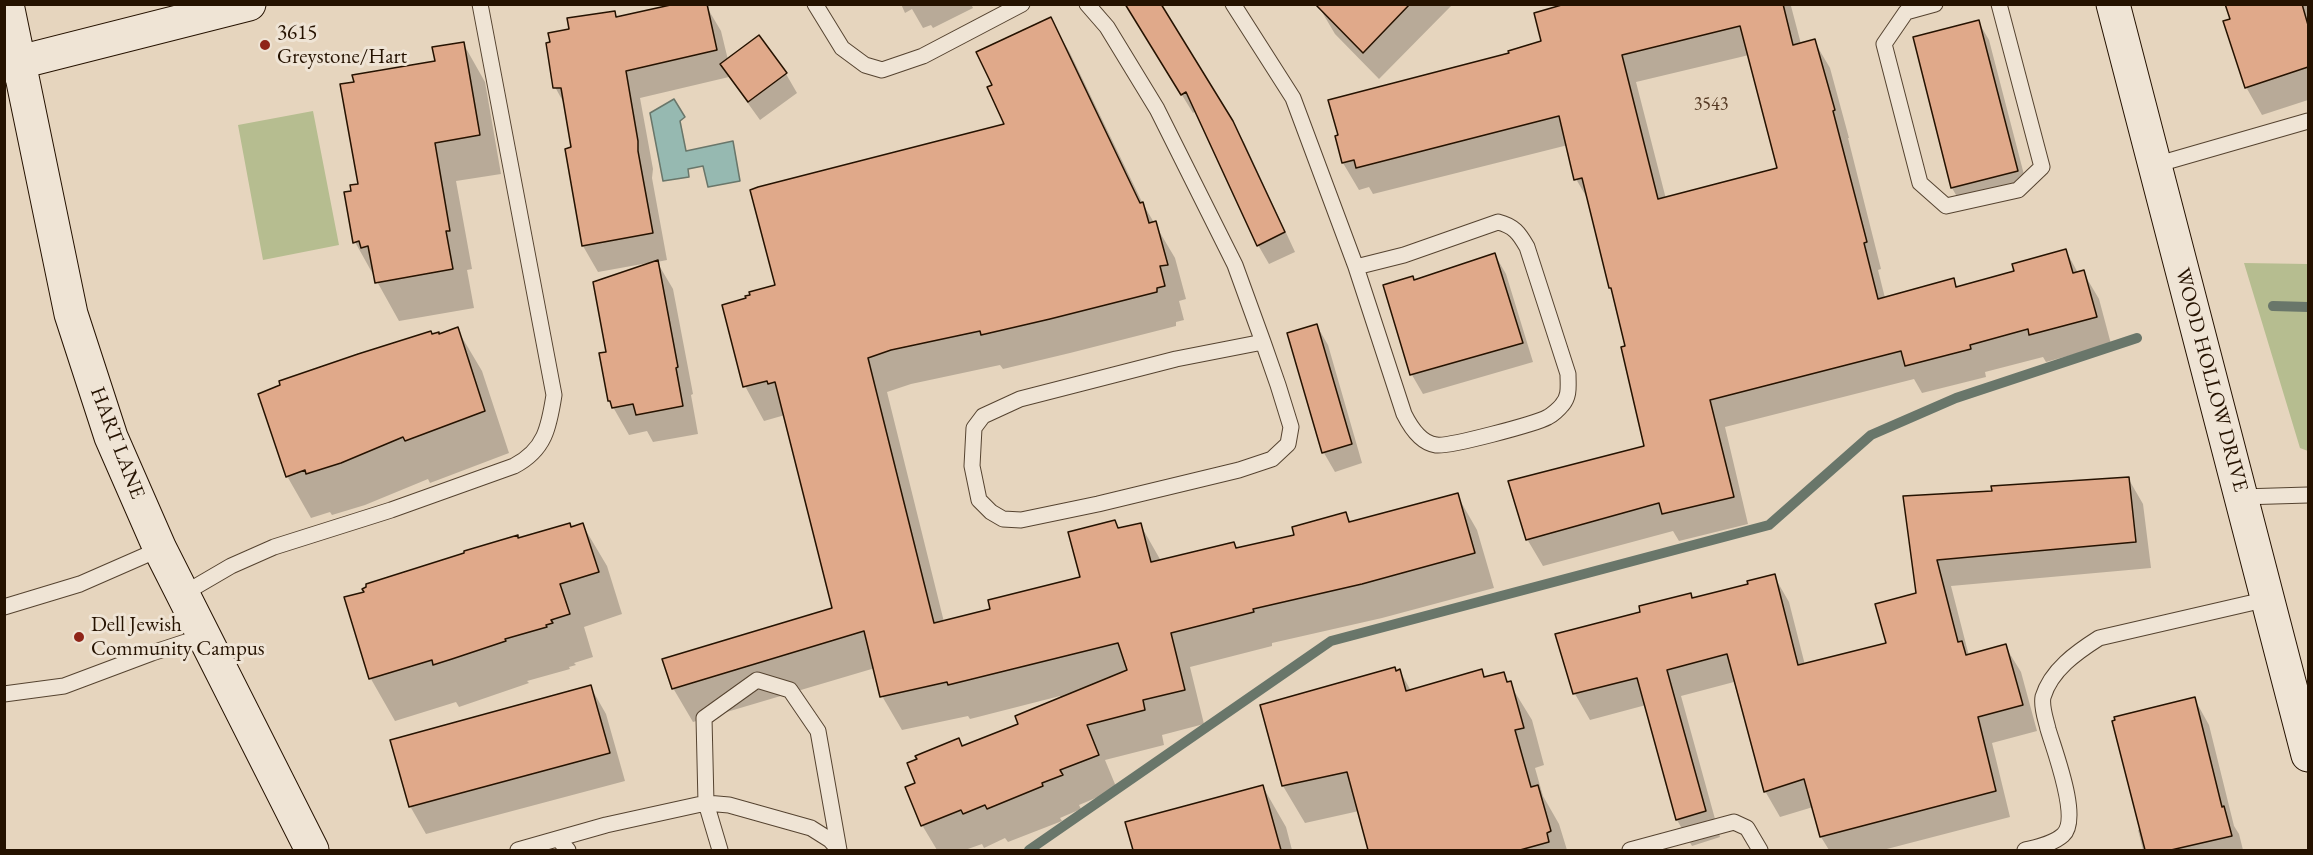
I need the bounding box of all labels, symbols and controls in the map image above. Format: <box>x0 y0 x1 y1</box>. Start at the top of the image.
place label: 3615 Greystone/Hart <box>277 20 407 70</box>
marker: 3615 Greystone/Hart <box>258 38 272 52</box>
house number: 3543 <box>1694 94 1728 116</box>
street label: WOOD HOLLOW DRIVE <box>2169 265 2253 495</box>
street label: HART LANE <box>84 383 150 503</box>
place label: Dell Jewish Community Campus <box>91 612 265 662</box>
marker: Dell Jewish Community Campus <box>72 630 86 644</box>

